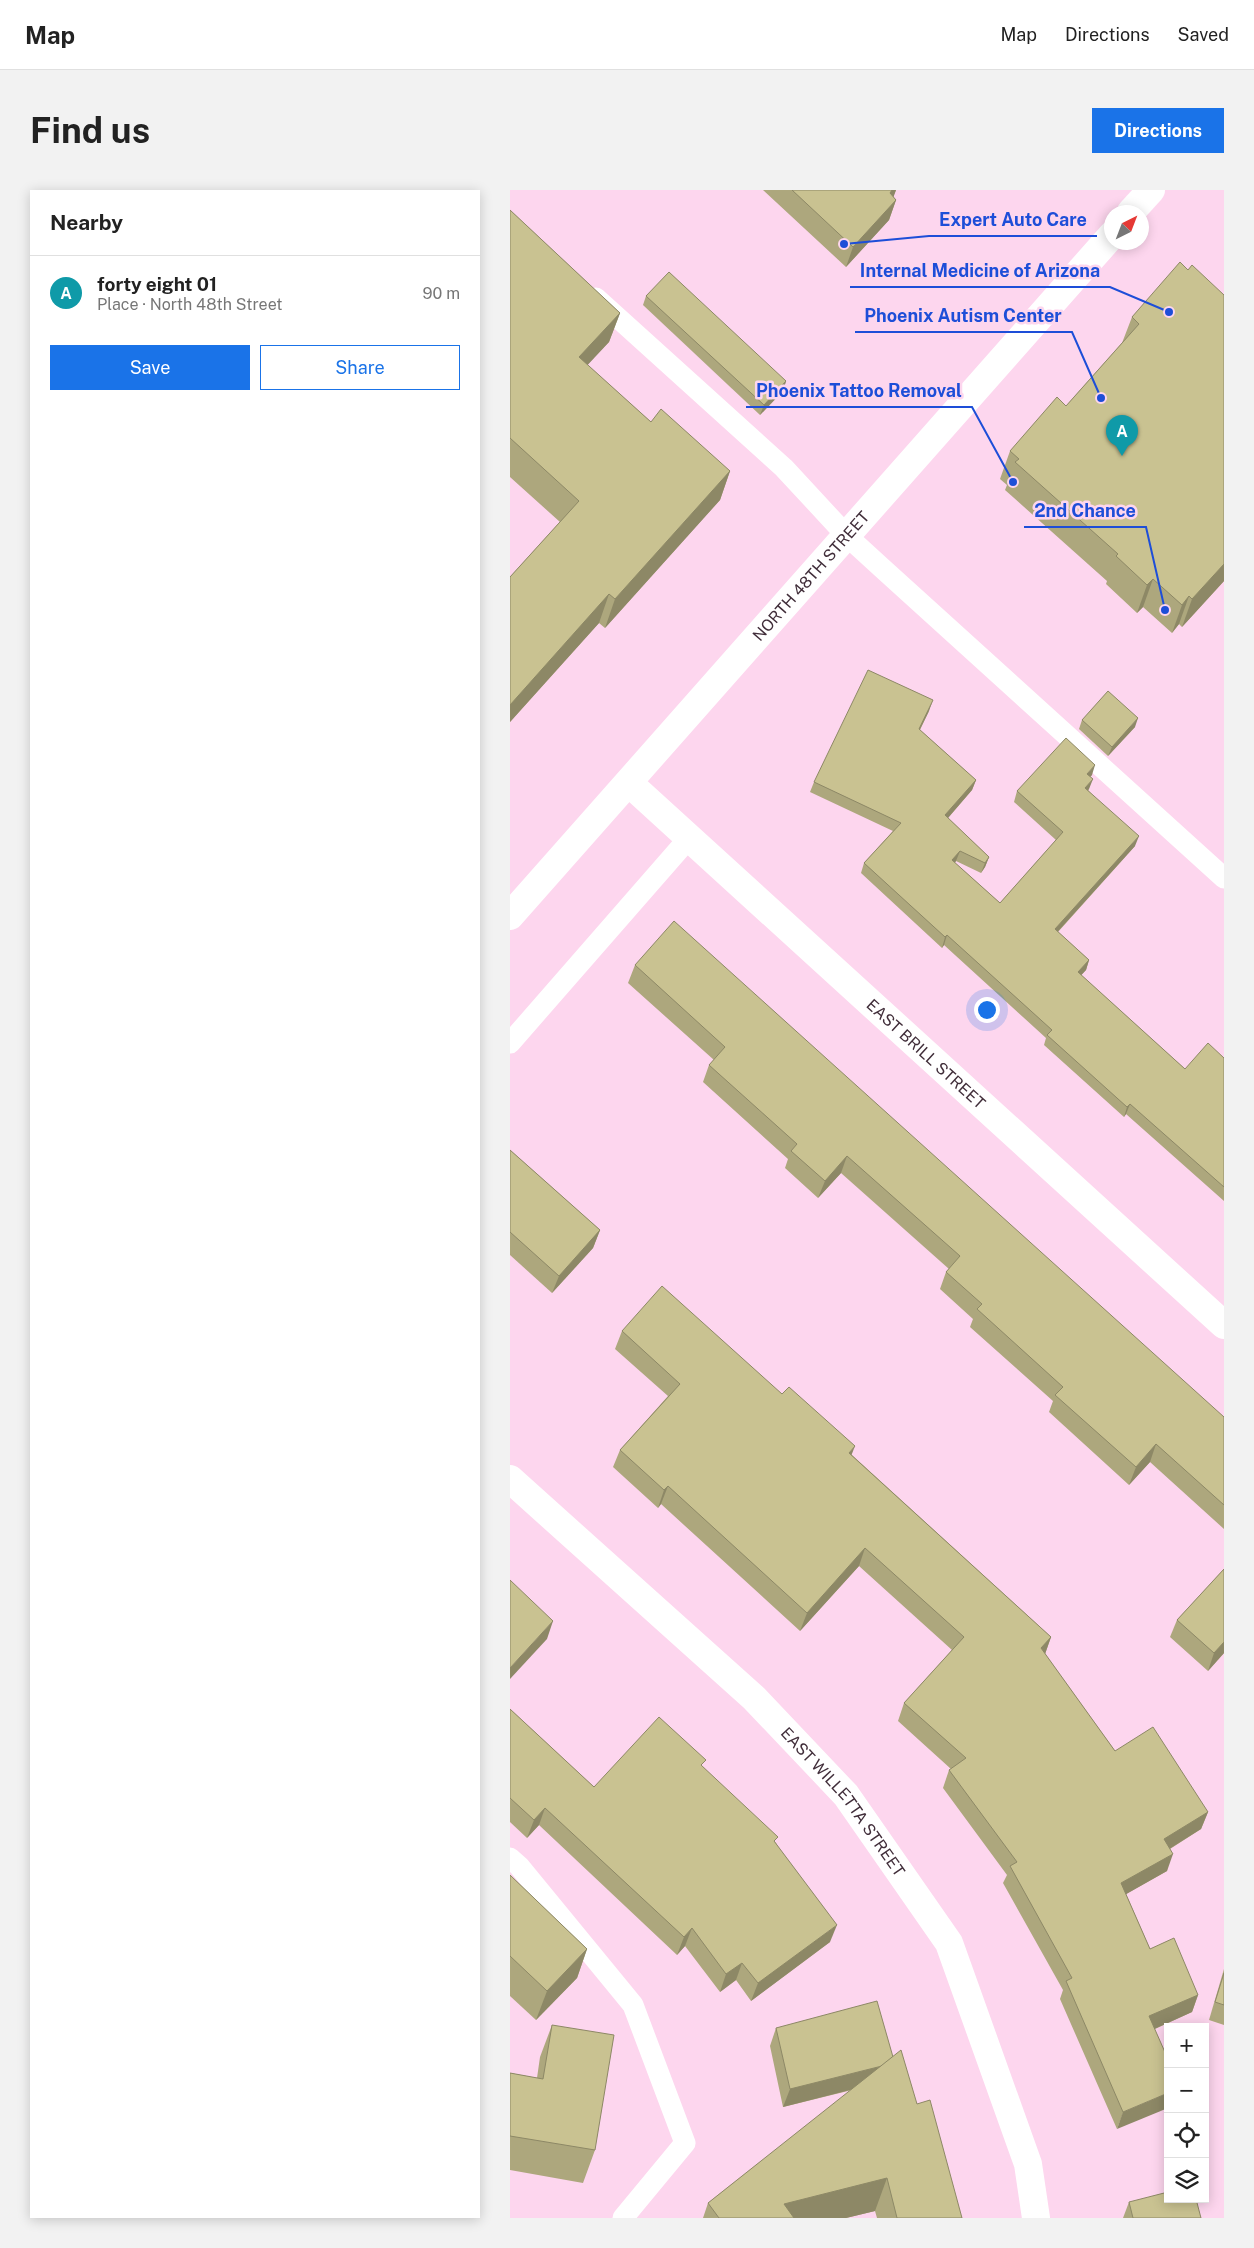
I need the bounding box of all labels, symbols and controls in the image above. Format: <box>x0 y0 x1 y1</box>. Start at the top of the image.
text: Map <box>25 21 75 49</box>
text: Map <box>1000 24 1037 45</box>
text: Directions <box>1065 24 1150 45</box>
text: Saved <box>1178 24 1229 45</box>
button: Directions <box>1092 108 1224 153</box>
text: Find us <box>30 110 150 151</box>
callout: Expert Auto Care <box>929 203 1097 236</box>
north arrow <box>1104 205 1149 250</box>
text: Expert Auto Care <box>939 209 1087 230</box>
text: Nearby <box>50 210 123 235</box>
callout: Internal Medicine of Arizona <box>850 254 1110 287</box>
text: Internal Medicine of Arizona <box>860 260 1100 281</box>
text: forty eight 01 <box>97 273 217 295</box>
text: A <box>60 284 72 303</box>
text: 90 m <box>423 284 460 303</box>
text: Place · North 48th Street <box>97 295 283 314</box>
callout: Phoenix Autism Center <box>855 299 1072 332</box>
text: Phoenix Autism Center <box>864 305 1062 326</box>
button: Save <box>50 345 250 390</box>
button: Share <box>260 345 460 390</box>
callout: Phoenix Tattoo Removal <box>746 374 972 407</box>
text: Phoenix Tattoo Removal <box>756 380 962 401</box>
pin: A <box>1106 415 1138 456</box>
callout: 2nd Chance <box>1024 494 1146 527</box>
text: 2nd Chance <box>1034 500 1136 521</box>
street label: NORTH 48TH STREET <box>749 507 874 645</box>
street label: EAST BRILL STREET <box>863 995 990 1113</box>
your location <box>974 997 1000 1023</box>
street label: EAST WILLETTA STREET <box>777 1724 909 1881</box>
map controls <box>1164 2023 1209 2203</box>
button: + <box>1164 2023 1209 2068</box>
button: − <box>1164 2068 1209 2113</box>
button: locate <box>1164 2113 1209 2158</box>
button: layers <box>1164 2158 1209 2203</box>

